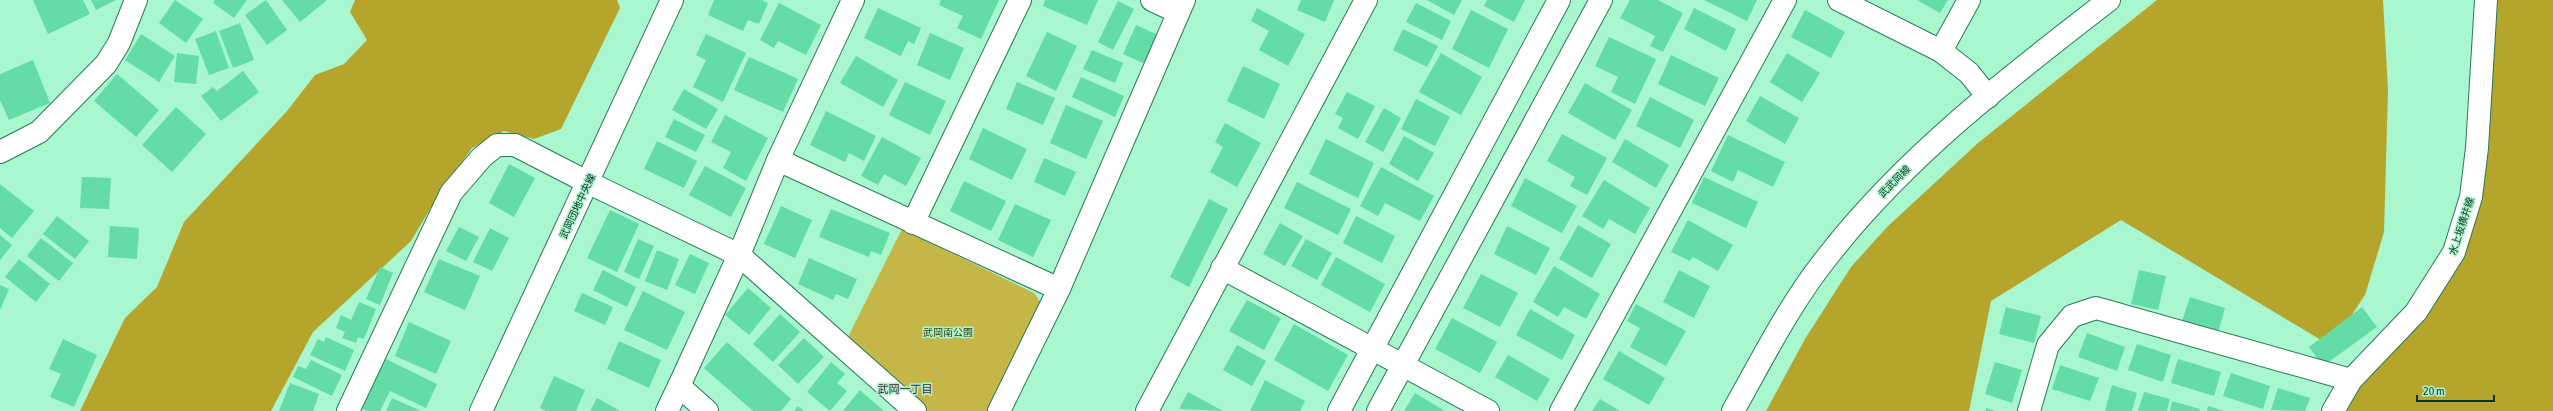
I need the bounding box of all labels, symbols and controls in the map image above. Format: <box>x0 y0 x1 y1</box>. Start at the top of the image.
street label: 武武岡線 <box>1876 163 1912 199</box>
street label: 武岡団地中央線 <box>558 172 597 240</box>
street label: 水上坂横井線 <box>2447 196 2476 256</box>
park label: 武岡南公園 <box>923 327 973 338</box>
scale bar <box>2417 377 2494 403</box>
district label: 武岡一丁目 <box>878 383 933 395</box>
text: 20 m <box>2423 384 2445 398</box>

